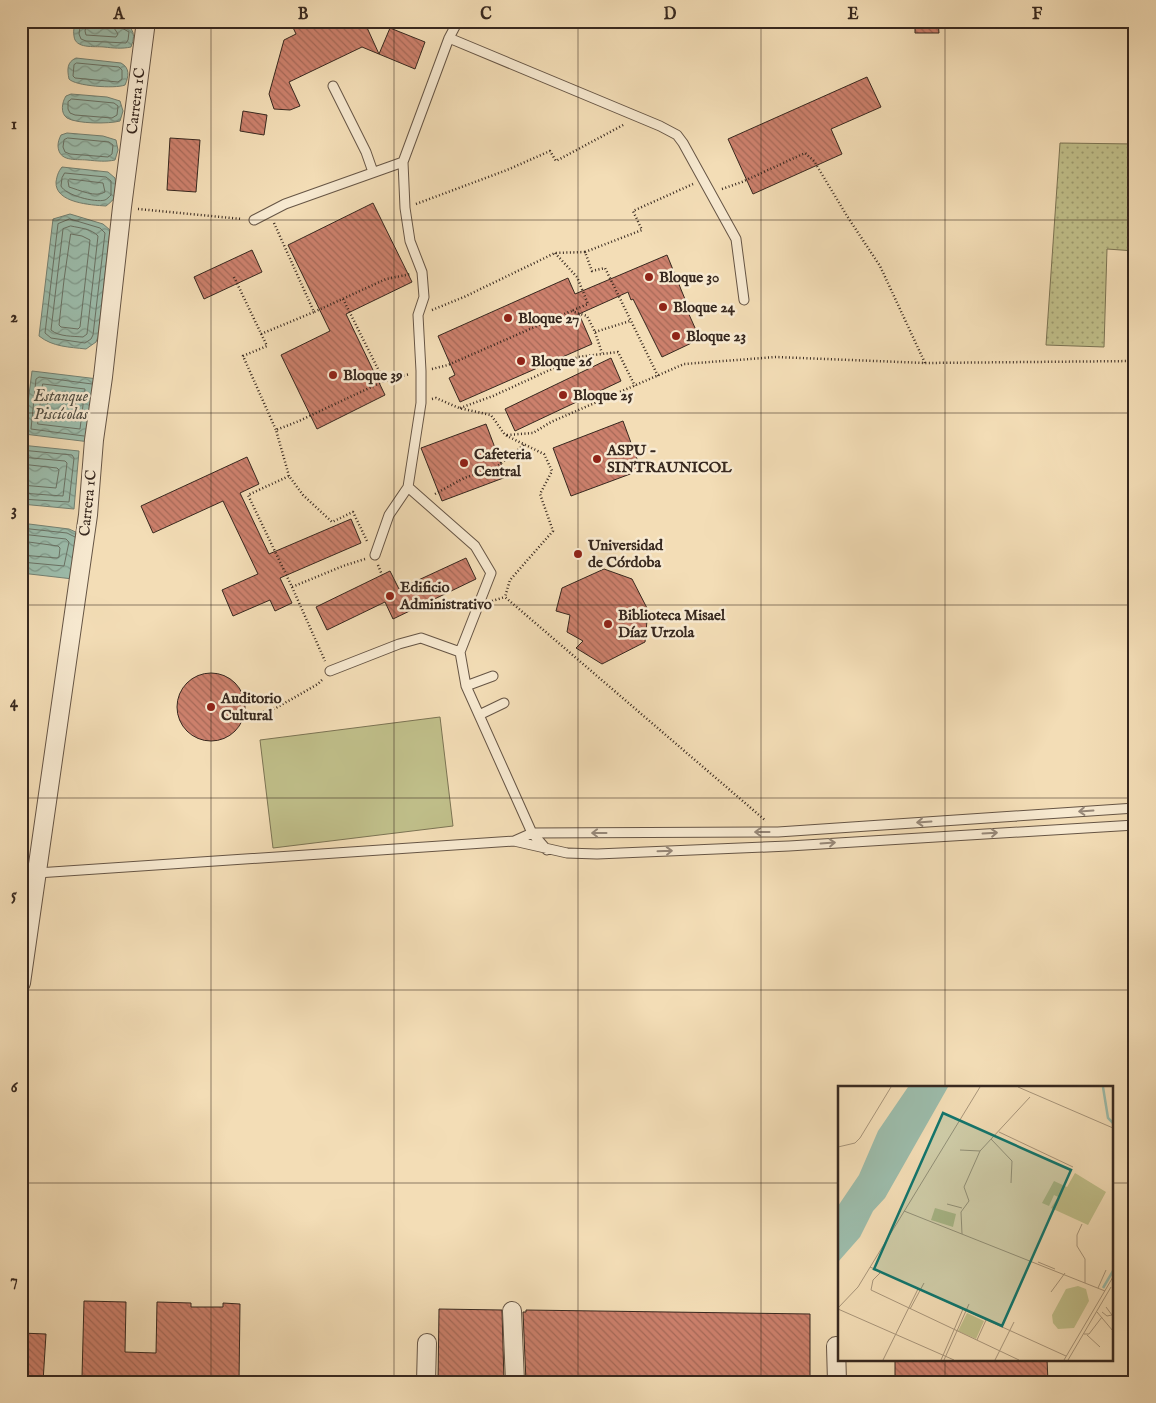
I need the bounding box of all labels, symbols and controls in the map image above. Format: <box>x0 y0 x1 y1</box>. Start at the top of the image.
text: A <box>113 5 126 25</box>
text: B <box>298 5 309 25</box>
text: C <box>480 5 492 25</box>
text: D <box>664 5 677 25</box>
text: E <box>847 5 859 25</box>
text: F <box>1032 5 1043 25</box>
street label: Carrera 1C <box>123 66 150 135</box>
text: 1 <box>11 115 17 135</box>
place label: Bloque 30 <box>659 268 719 287</box>
marker: Bloque 30 <box>643 271 655 283</box>
place label: Bloque 24 <box>673 298 735 317</box>
marker: Bloque 24 <box>657 301 669 313</box>
text: 2 <box>10 308 18 328</box>
place label: Bloque 27 <box>518 309 579 328</box>
marker: Bloque 27 <box>502 312 514 324</box>
place label: Bloque 23 <box>686 327 746 346</box>
marker: Bloque 23 <box>670 330 682 342</box>
place label: Bloque 26 <box>531 352 592 371</box>
marker: Bloque 26 <box>515 355 527 367</box>
place label: Bloque 39 <box>343 366 403 385</box>
marker: Bloque 39 <box>327 369 339 381</box>
place label: Bloque 25 <box>573 386 633 405</box>
water label: Estanque Piscícolas <box>33 387 89 425</box>
marker: Bloque 25 <box>557 389 569 401</box>
place label: ASPU - SINTRAUNICOL <box>606 441 732 477</box>
place label: Cafeteria Central <box>474 445 532 481</box>
marker: ASPU - SINTRAUNICOL <box>591 453 603 465</box>
marker: Cafeteria Central <box>458 457 470 469</box>
street label: Carrera 1C <box>75 469 101 537</box>
text: 3 <box>11 501 17 521</box>
place label: Universidad de Córdoba <box>587 536 664 572</box>
marker: Universidad de Córdoba <box>572 548 584 560</box>
place label: Edificio Administrativo <box>399 578 492 614</box>
marker: Edificio Administrativo <box>384 590 396 602</box>
place label: Biblioteca Misael Díaz Urzola <box>618 606 726 642</box>
marker: Biblioteca Misael Díaz Urzola <box>602 618 614 630</box>
place label: Auditorio Cultural <box>220 689 282 725</box>
text: 4 <box>10 693 19 713</box>
marker: Auditorio Cultural <box>205 701 217 713</box>
one-way arrow <box>1078 807 1094 816</box>
one-way arrow <box>916 818 932 827</box>
one-way arrow <box>754 827 770 837</box>
one-way arrow <box>592 828 608 837</box>
one-way arrow <box>982 828 998 837</box>
one-way arrow <box>819 839 835 848</box>
one-way arrow <box>657 846 673 856</box>
text: 5 <box>11 886 17 906</box>
text: 6 <box>11 1078 19 1098</box>
inset map <box>838 1086 1114 1360</box>
text: 7 <box>10 1271 18 1291</box>

